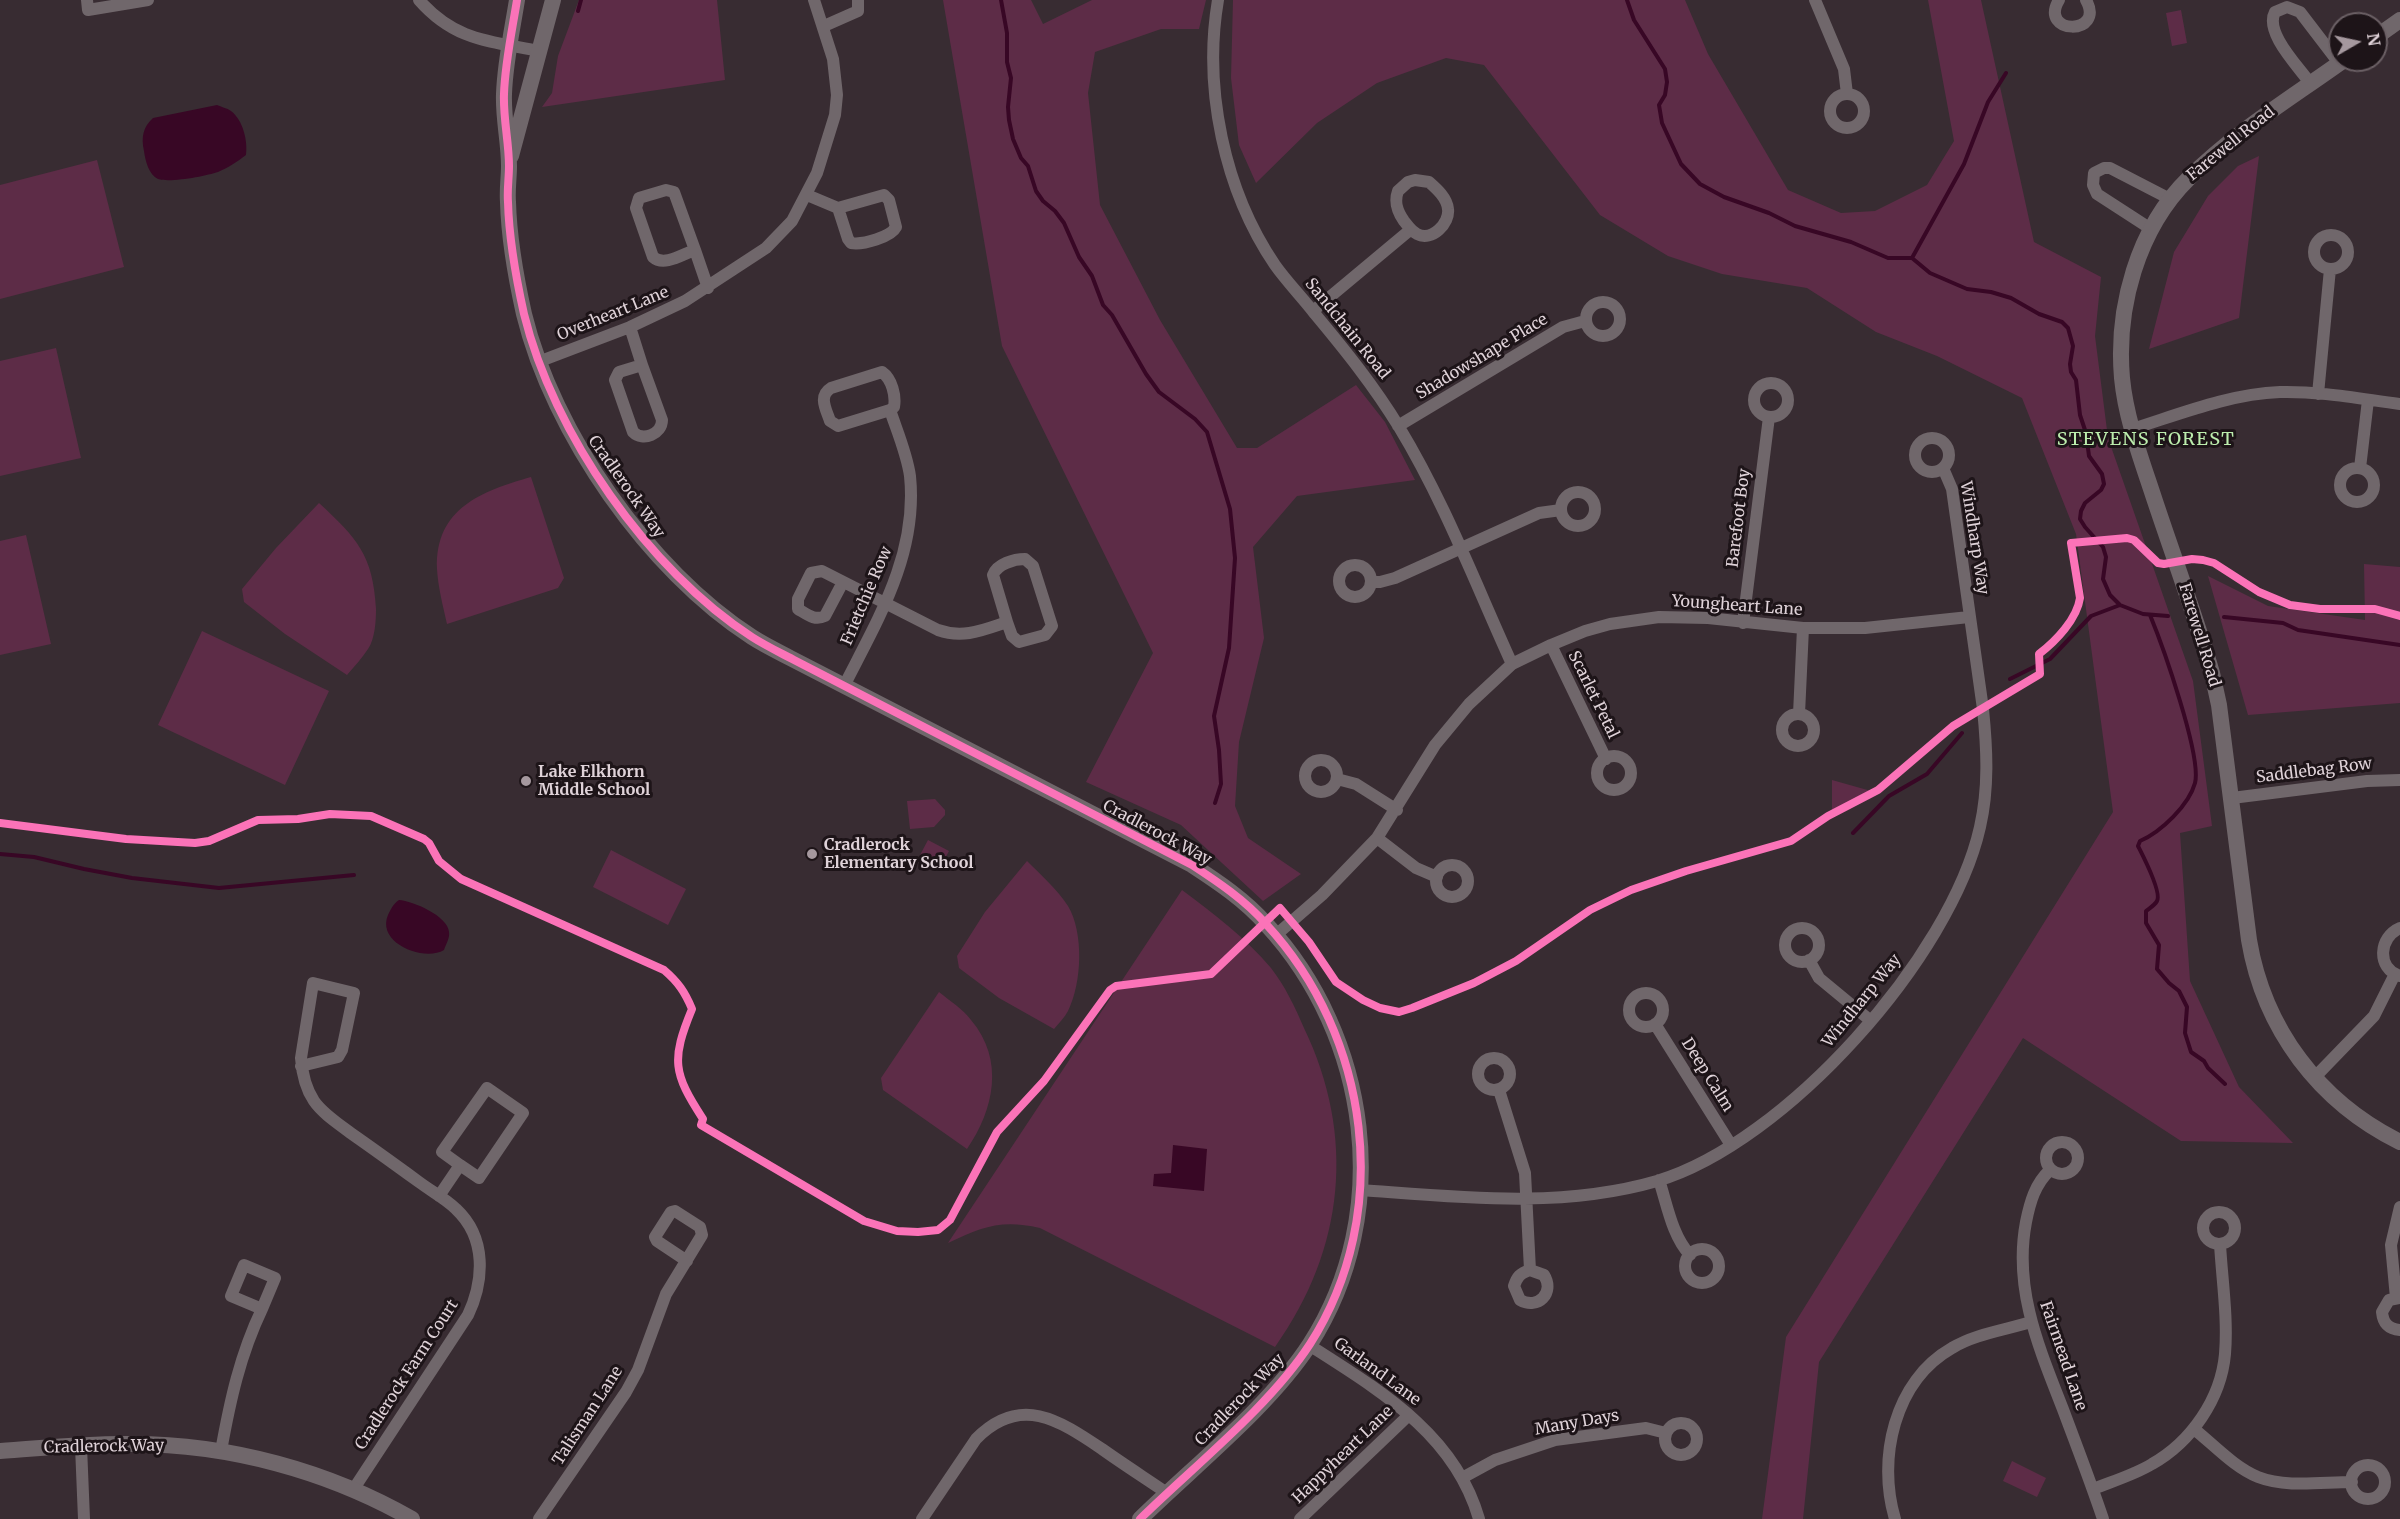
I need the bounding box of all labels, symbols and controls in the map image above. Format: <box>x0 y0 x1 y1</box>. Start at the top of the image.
north arrow <box>2328 12 2388 72</box>
text: N <box>2363 32 2385 47</box>
street label: Farewell Road <box>2183 103 2279 185</box>
street label: Sandchain Road <box>1300 275 1394 383</box>
street label: Overheart Lane <box>554 283 672 345</box>
street label: Shadowshape Place <box>1413 310 1551 404</box>
district label: STEVENS FOREST <box>2057 429 2235 451</box>
street label: Cradlerock Way <box>584 432 668 542</box>
street label: Barefoot Boy <box>1723 467 1755 569</box>
street label: Windharp Way <box>1956 480 1992 596</box>
street label: Frietchie Row <box>838 544 896 648</box>
street label: Farewell Road <box>2174 581 2224 689</box>
street label: Youngheart Lane <box>1671 592 1803 620</box>
street label: Scarlet Petal <box>1564 648 1622 742</box>
street label: Saddlebag Row <box>2255 754 2373 788</box>
place label: Lake Elkhorn Middle School <box>538 762 650 800</box>
marker: Lake Elkhorn Middle School <box>519 774 533 788</box>
street label: Cradlerock Way <box>1099 796 1215 870</box>
place label: Cradlerock Elementary School <box>824 835 973 873</box>
marker: Cradlerock Elementary School <box>805 847 819 861</box>
street label: Windharp Way <box>1819 951 1905 1051</box>
street label: Deep Calm <box>1677 1035 1737 1115</box>
street label: Cradlerock Farm Court <box>351 1296 463 1454</box>
street label: Fairmead Lane <box>2035 1299 2091 1413</box>
street label: Garland Lane <box>1330 1334 1424 1410</box>
street label: Cradlerock Way <box>1191 1350 1289 1450</box>
street label: Talisman Lane <box>549 1363 627 1469</box>
street label: Happyheart Lane <box>1289 1402 1397 1508</box>
street label: Many Days <box>1533 1406 1621 1440</box>
street label: Cradlerock Way <box>44 1436 164 1458</box>

